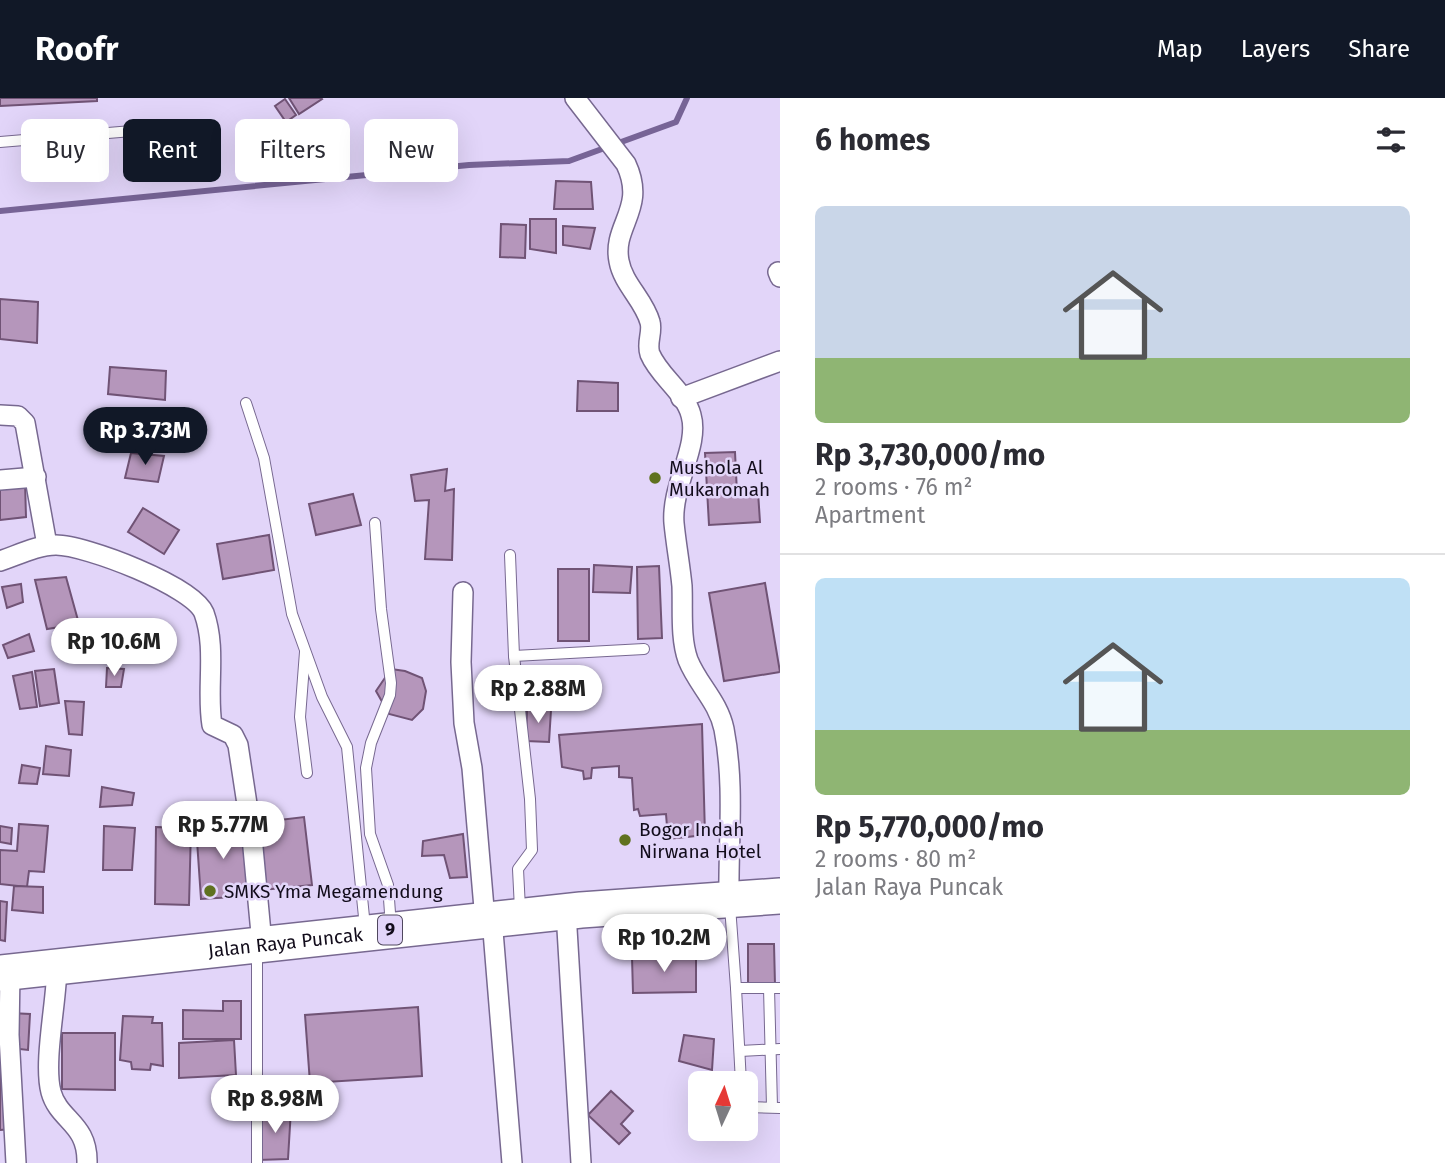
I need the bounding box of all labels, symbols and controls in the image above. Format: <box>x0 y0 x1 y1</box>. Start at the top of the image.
text: Roofr <box>35 29 118 69</box>
text: Map <box>1157 35 1203 63</box>
text: Layers <box>1241 35 1310 63</box>
text: Share <box>1348 35 1410 63</box>
chip: Buy <box>21 119 109 182</box>
chip: Rent <box>123 119 221 182</box>
chip: Filters <box>235 119 350 182</box>
chip: New <box>364 119 458 182</box>
icon: filters <box>1372 121 1410 159</box>
text: 6 homes <box>815 122 930 158</box>
icon: home <box>1050 252 1176 378</box>
pin: Rp 3.73M <box>73 408 217 467</box>
text: Rp 3.73M <box>99 416 191 444</box>
text: Rp 3,730,000/mo <box>815 437 1045 473</box>
place label: Mushola Al Mukaromah <box>669 456 770 501</box>
marker: Mushola Al Mukaromah <box>647 470 663 486</box>
text: 2 rooms · 76 m² <box>815 473 973 501</box>
text: Apartment <box>815 501 925 529</box>
pin: Rp 10.6M <box>42 618 186 678</box>
icon: home <box>1050 624 1176 750</box>
text: Rp 10.6M <box>67 627 161 655</box>
pin: Rp 2.88M <box>466 666 610 725</box>
text: Rp 2.88M <box>490 674 586 702</box>
pin: Rp 5.77M <box>151 802 295 861</box>
text: Rp 5,770,000/mo <box>815 809 1044 845</box>
text: Rp 5.77M <box>178 810 268 838</box>
place label: Bogor Indah Nirwana Hotel <box>639 818 762 863</box>
marker: Bogor Indah Nirwana Hotel <box>617 832 633 848</box>
text: 2 rooms · 80 m² <box>815 845 976 873</box>
text: Jalan Raya Puncak <box>815 873 1003 901</box>
place label: SMKS Yma Megamendung <box>224 880 443 903</box>
marker: SMKS Yma Megamendung <box>202 883 218 899</box>
pin: Rp 10.2M <box>592 914 736 974</box>
road number: 9 <box>378 916 402 944</box>
street label: Jalan Raya Puncak <box>207 923 364 962</box>
text: Rp 10.2M <box>618 923 711 951</box>
north arrow <box>688 1071 758 1141</box>
map controls <box>688 1071 758 1141</box>
pin: Rp 8.98M <box>203 1076 347 1135</box>
text: Rp 8.98M <box>227 1084 323 1112</box>

